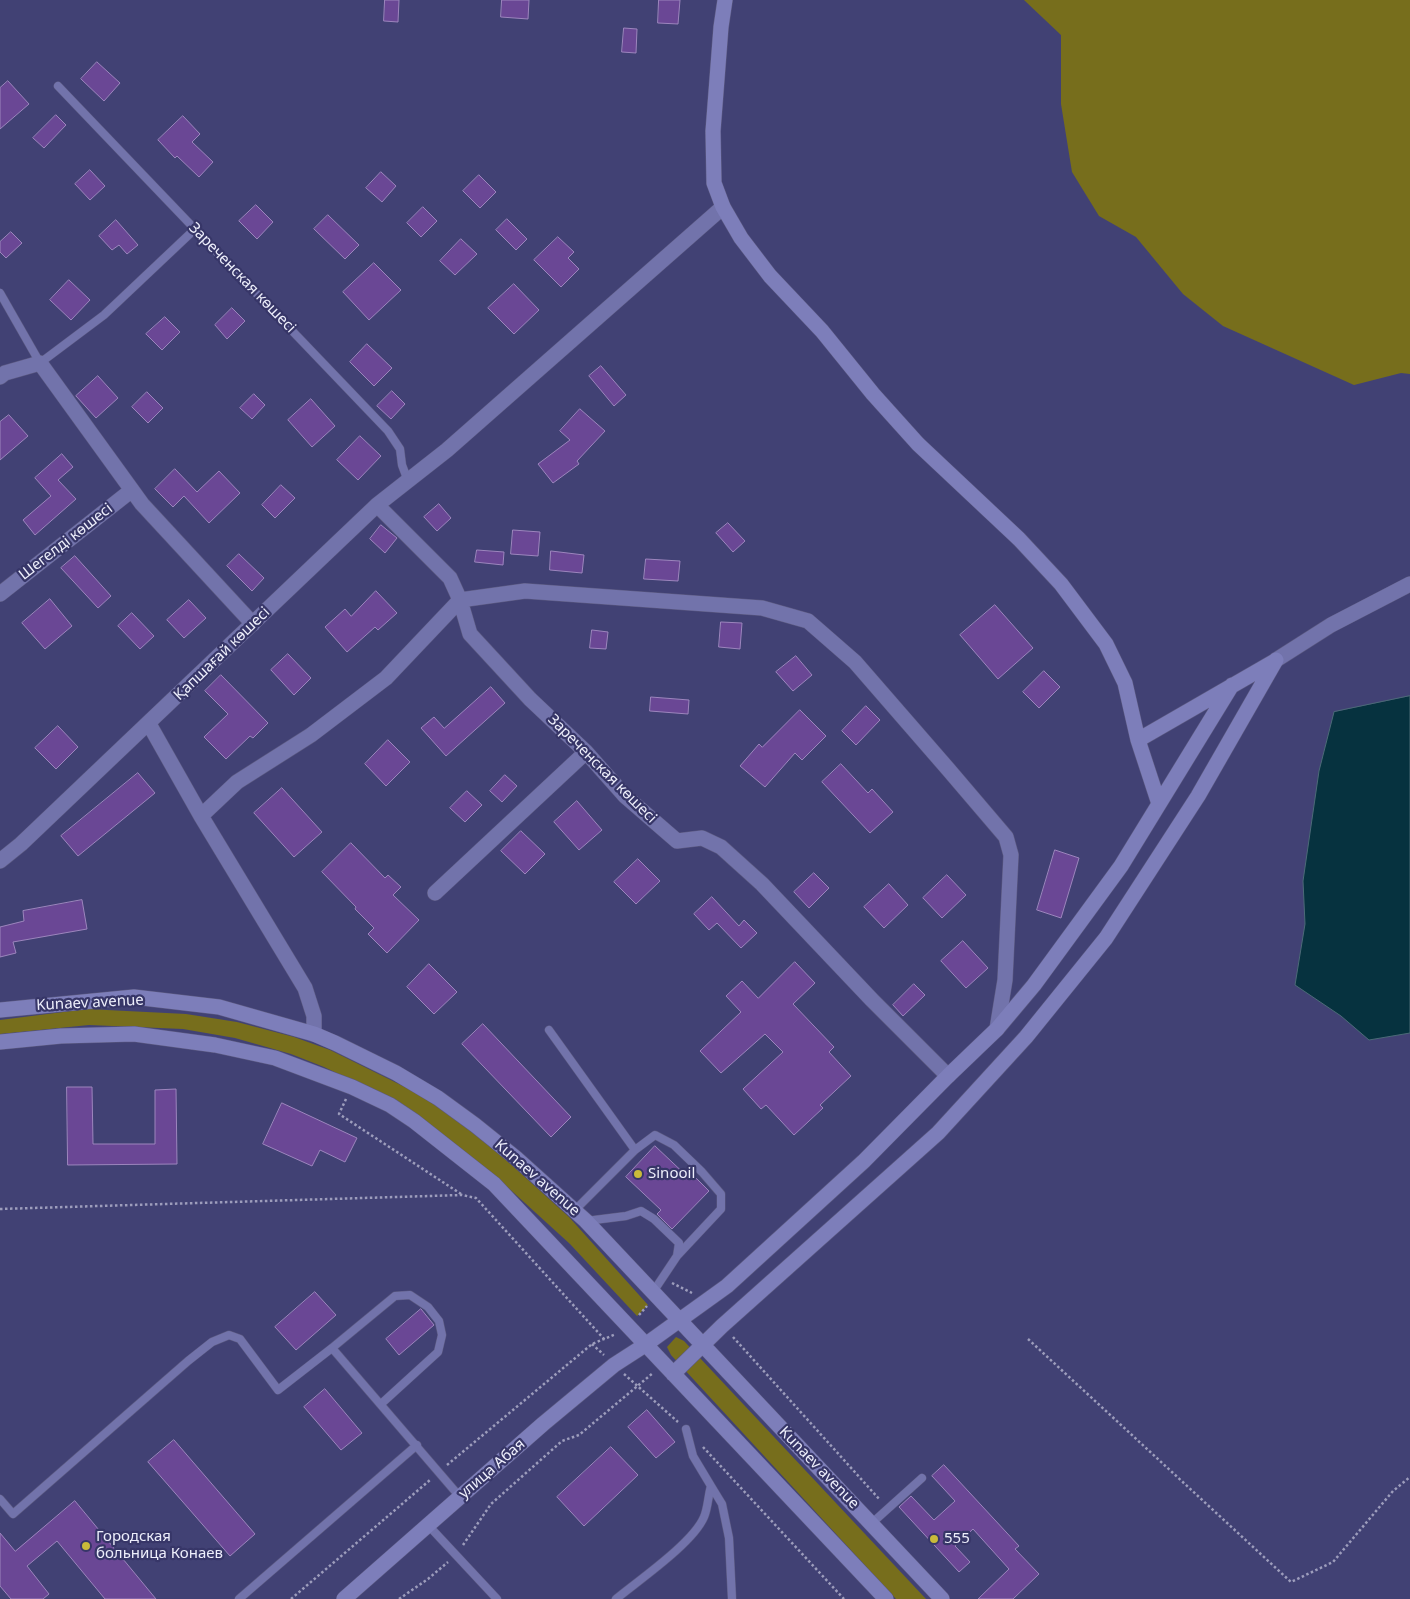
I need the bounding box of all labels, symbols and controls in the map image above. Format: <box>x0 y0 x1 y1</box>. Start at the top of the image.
street label: Зареченская көшесі <box>185 219 299 337</box>
street label: Шегелді көшесі <box>16 500 116 584</box>
street label: Қапшағай көшесі <box>170 604 274 704</box>
street label: Зареченская көшесі <box>544 711 660 827</box>
street label: Kunaev avenue <box>36 991 144 1015</box>
street label: Kunaev avenue <box>491 1136 583 1220</box>
place label: Sinooil <box>648 1165 695 1183</box>
marker: Sinooil <box>632 1168 644 1180</box>
street label: Kunaev avenue <box>775 1423 863 1513</box>
street label: улица Абая <box>455 1435 529 1503</box>
place label: Городская больница Конаев <box>96 1528 223 1563</box>
place label: 555 <box>944 1530 970 1548</box>
marker: 555 <box>928 1533 940 1545</box>
marker: Городская больница Конаев <box>80 1540 92 1552</box>

